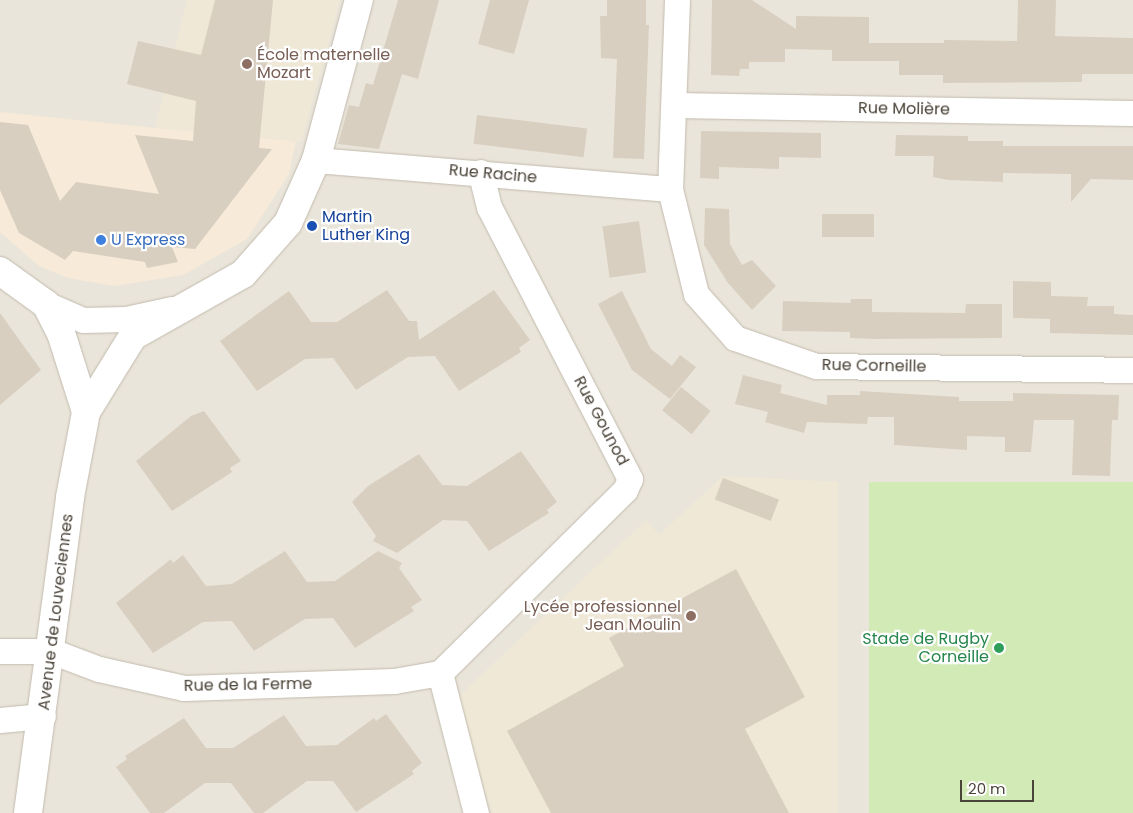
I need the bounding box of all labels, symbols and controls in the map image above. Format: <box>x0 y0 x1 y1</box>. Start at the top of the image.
place label: École maternelle Mozart <box>257 45 390 83</box>
marker: École maternelle Mozart <box>241 58 253 70</box>
street label: Rue Molière <box>858 99 950 119</box>
street label: Rue Racine <box>448 161 538 187</box>
place label: Martin Luther King <box>322 207 410 245</box>
marker: Martin Luther King <box>306 220 318 232</box>
place label: U Express <box>111 230 185 250</box>
marker: U Express <box>95 234 107 246</box>
street label: Rue Corneille <box>822 355 926 377</box>
street label: Rue Gounod <box>569 373 633 469</box>
street label: Avenue de Louveciennes <box>34 513 78 711</box>
place label: Lycée professionnel Jean Moulin <box>524 597 681 635</box>
marker: Lycée professionnel Jean Moulin <box>685 610 697 622</box>
place label: Stade de Rugby Corneille <box>862 629 989 667</box>
marker: Stade de Rugby Corneille <box>993 642 1005 654</box>
street label: Rue de la Ferme <box>184 674 312 696</box>
scale bar <box>963 770 1037 802</box>
text: 20 m <box>968 778 1006 799</box>

